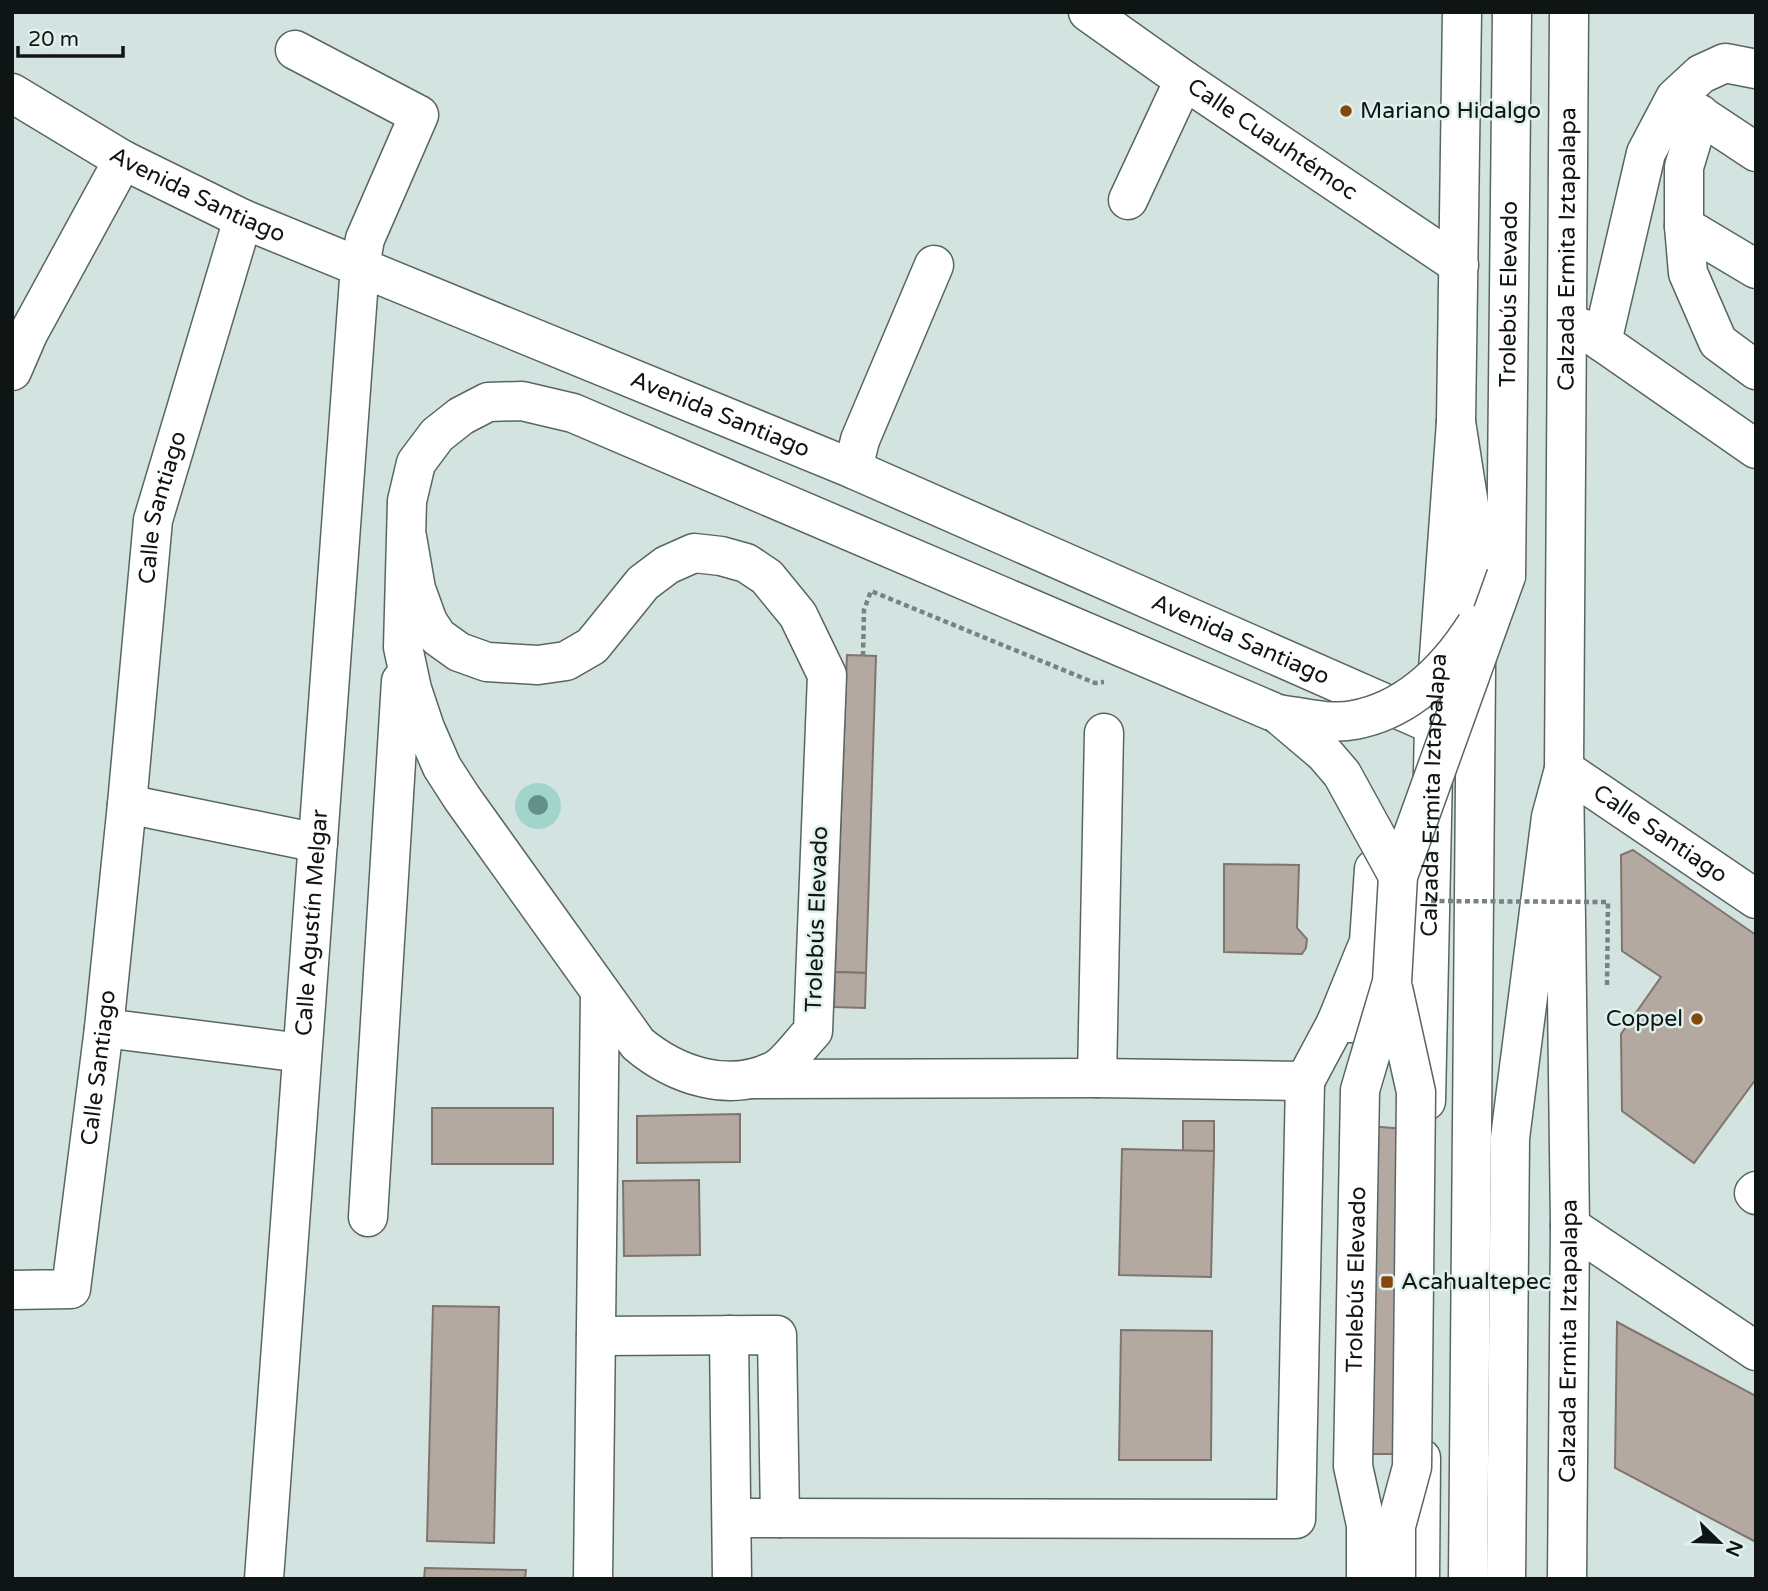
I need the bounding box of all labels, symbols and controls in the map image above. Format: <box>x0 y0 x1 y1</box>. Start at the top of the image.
scale bar <box>18 14 122 58</box>
text: 20 m <box>28 27 79 52</box>
street label: Calle Cuauhtémoc <box>1182 72 1363 206</box>
place label: Mariano Hidalgo <box>1360 97 1541 125</box>
marker: Mariano Hidalgo <box>1338 103 1354 119</box>
street label: Calzada Ermita Iztapalapa <box>1552 107 1582 391</box>
street label: Avenida Santiago <box>104 141 289 249</box>
street label: Trolebús Elevado <box>1494 201 1524 387</box>
street label: Avenida Santiago <box>626 365 814 464</box>
street label: Calle Santiago <box>133 428 193 585</box>
street label: Avenida Santiago <box>1147 588 1334 691</box>
street label: Calzada Ermita Iztapalapa <box>1415 652 1453 937</box>
street label: Calle Santiago <box>1588 779 1733 889</box>
street label: Calle Agustín Melgar <box>290 808 334 1037</box>
street label: Trolebús Elevado <box>800 825 834 1013</box>
street label: Calle Santiago <box>75 989 122 1147</box>
place label: Coppel <box>1606 1005 1683 1033</box>
marker: Coppel <box>1689 1011 1705 1027</box>
street label: Trolebús Elevado <box>1341 1186 1372 1373</box>
street label: Calzada Ermita Iztapalapa <box>1554 1199 1584 1483</box>
place label: Acahualtepec <box>1401 1268 1551 1296</box>
marker: Acahualtepec <box>1379 1274 1395 1290</box>
north arrow <box>1684 1507 1754 1577</box>
text: N <box>1721 1537 1747 1560</box>

